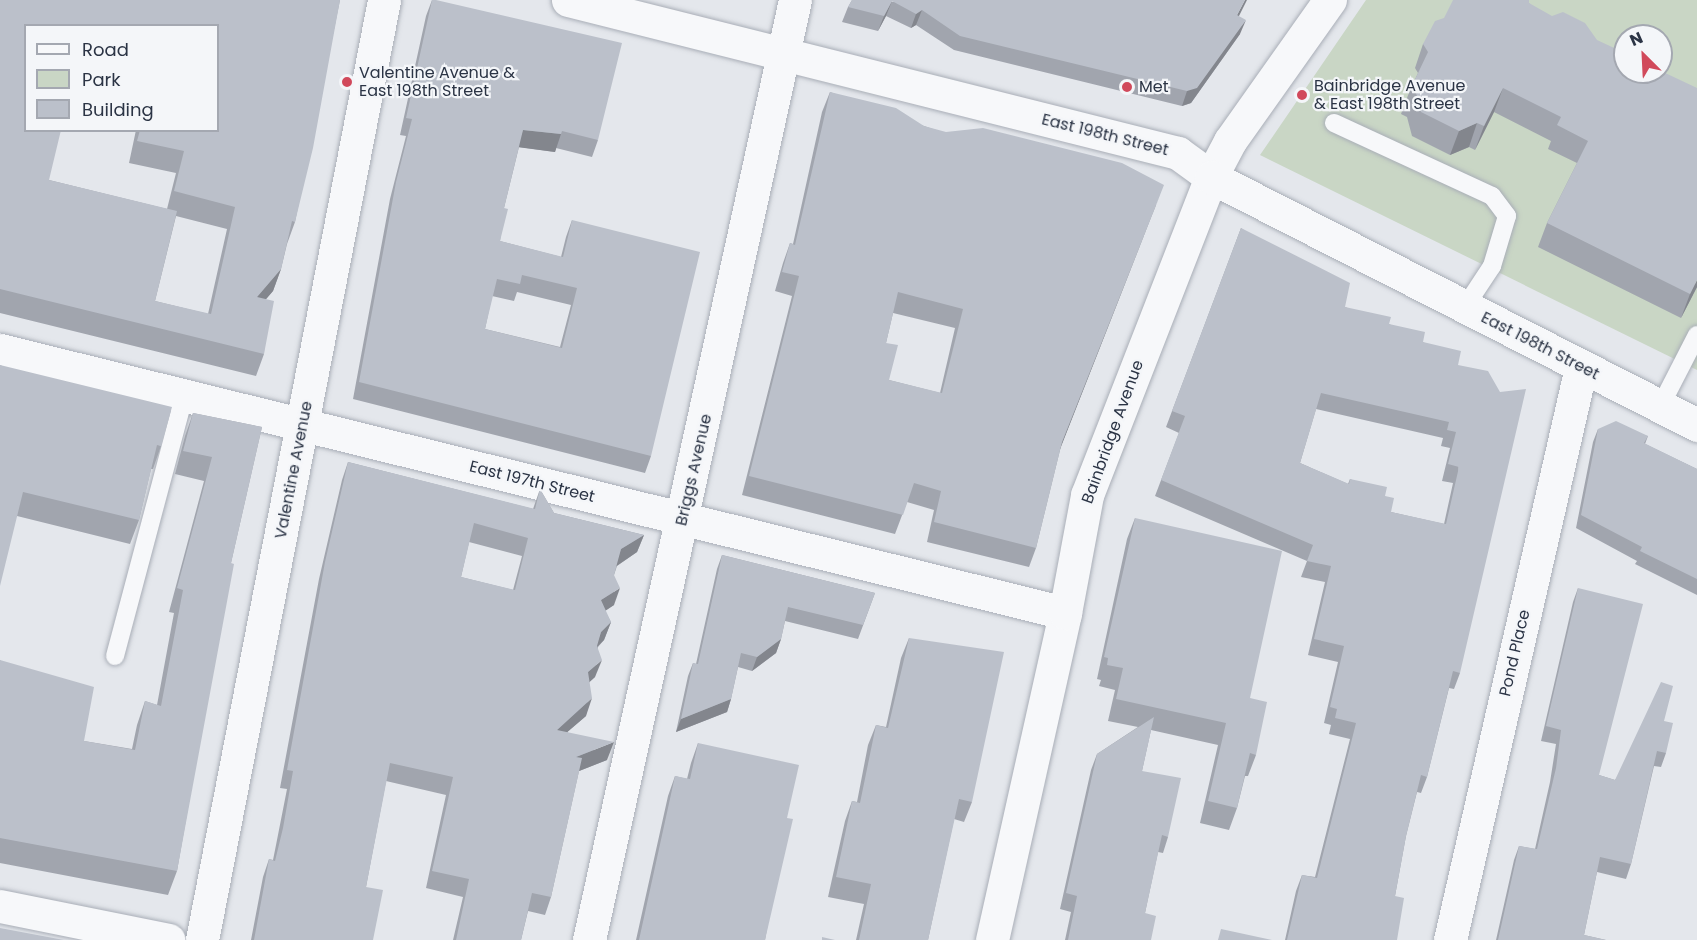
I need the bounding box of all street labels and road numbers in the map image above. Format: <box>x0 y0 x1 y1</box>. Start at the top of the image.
street label: East 198th Street <box>1040 110 1170 160</box>
street label: East 198th Street <box>1478 308 1602 384</box>
street label: Bainbridge Avenue <box>1078 358 1148 506</box>
street label: Valentine Avenue <box>271 399 317 541</box>
street label: Briggs Avenue <box>672 412 716 528</box>
street label: East 197th Street <box>467 457 597 507</box>
street label: Pond Place <box>1496 608 1534 698</box>

